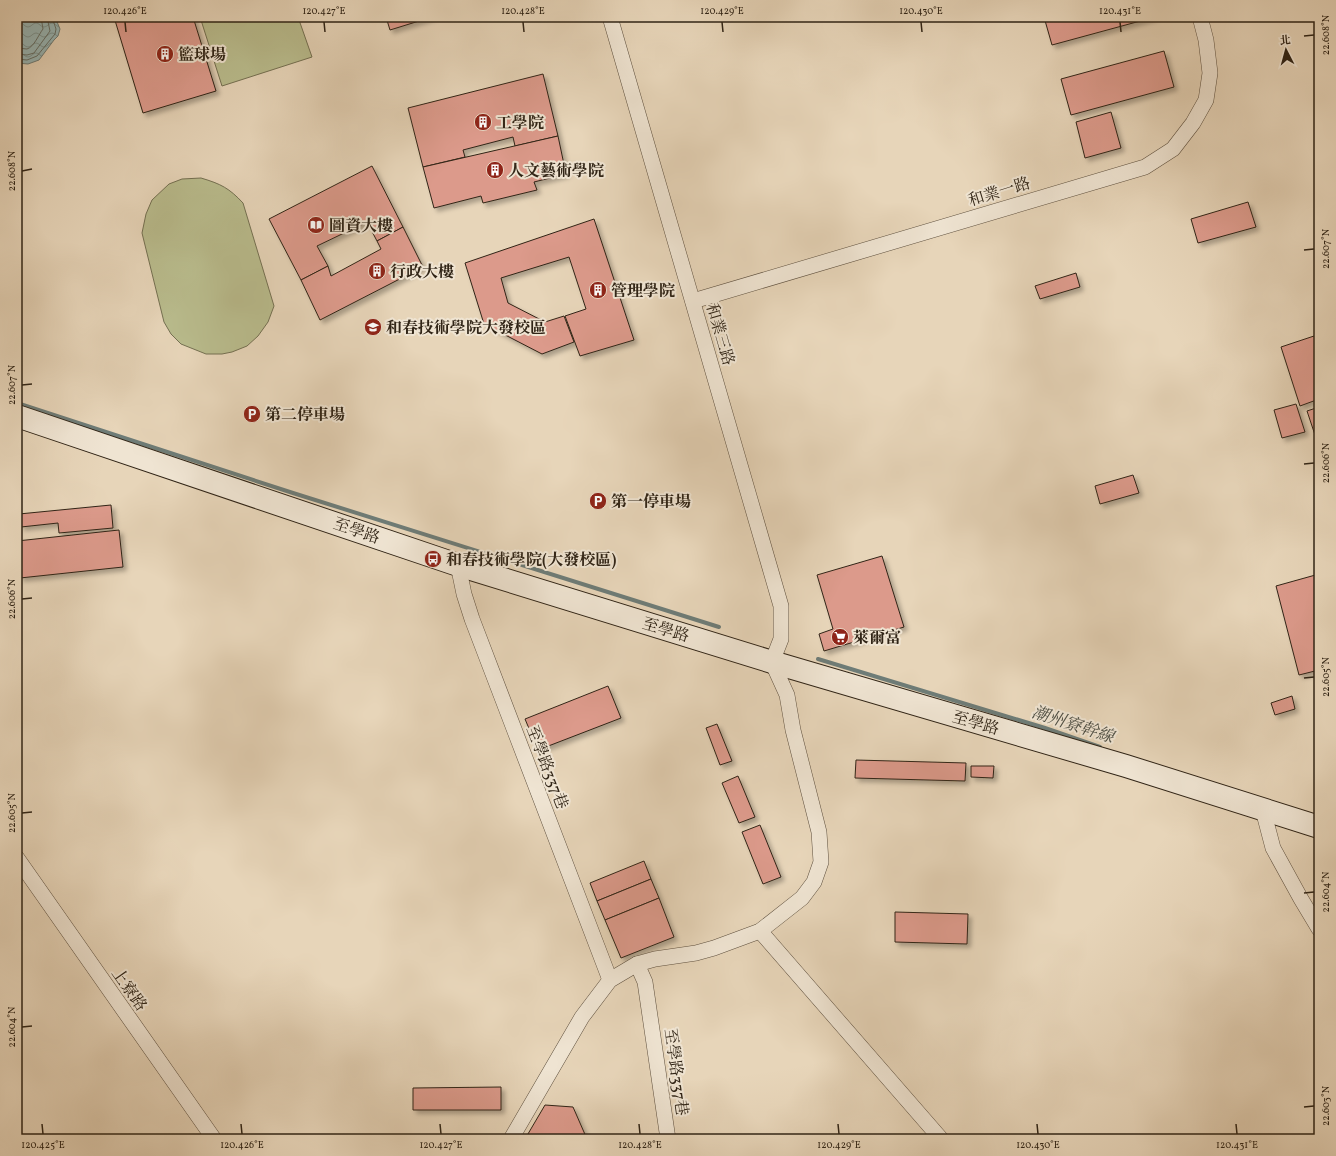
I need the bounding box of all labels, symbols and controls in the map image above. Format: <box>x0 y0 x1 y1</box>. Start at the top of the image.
text: 120.426°E <box>103 4 147 18</box>
text: 120.427°E <box>302 4 346 18</box>
text: 120.428°E <box>501 4 545 18</box>
text: 120.429°E <box>700 4 744 18</box>
text: 120.430°E <box>899 4 943 18</box>
text: 120.431°E <box>1099 4 1141 18</box>
text: 22.608°N <box>1319 14 1333 55</box>
north arrow <box>1266 30 1306 70</box>
text: 北 <box>1279 34 1291 50</box>
building icon: 籃球場 <box>155 44 175 64</box>
place label: 籃球場 <box>178 45 226 67</box>
building icon: 工學院 <box>473 112 493 132</box>
place label: 工學院 <box>496 113 544 135</box>
text: 22.608°N <box>5 150 19 191</box>
building icon: 人文藝術學院 <box>485 160 505 180</box>
place label: 人文藝術學院 <box>508 161 604 183</box>
street label: 和業一路 <box>966 173 1033 213</box>
library icon: 圖資大樓 <box>306 215 326 235</box>
place label: 圖資大樓 <box>329 216 393 238</box>
text: 22.607°N <box>1319 228 1333 269</box>
building icon: 行政大樓 <box>367 261 387 281</box>
place label: 行政大樓 <box>390 262 454 284</box>
building icon: 管理學院 <box>588 280 608 300</box>
place label: 管理學院 <box>611 281 675 303</box>
street label: 和業三路 <box>700 301 738 368</box>
school or university icon: 和春技術學院大發校區 <box>363 317 383 337</box>
place label: 和春技術學院大發校區 <box>386 318 546 340</box>
text: 22.607°N <box>5 364 19 405</box>
parking icon: 第二停車場 <box>242 404 262 424</box>
place label: 第二停車場 <box>265 405 345 427</box>
text: 22.606°N <box>1319 442 1333 483</box>
parking icon: 第一停車場 <box>588 491 608 511</box>
place label: 第一停車場 <box>611 492 691 514</box>
street label: 至學路 <box>330 514 383 550</box>
bus stop icon: 和春技術學院(大發校區) <box>423 549 443 569</box>
place label: 和春技術學院(大發校區) <box>446 550 616 572</box>
text: 22.606°N <box>5 578 19 619</box>
street label: 至學路 <box>639 613 692 648</box>
supermarket icon: 萊爾富 <box>830 627 850 647</box>
place label: 萊爾富 <box>853 628 901 650</box>
text: 22.605°N <box>1319 656 1333 697</box>
water label: 潮州寮幹線 <box>1029 701 1118 750</box>
street label: 至學路 <box>949 707 1002 741</box>
street label: 至學路337巷 <box>520 723 572 813</box>
text: 22.605°N <box>5 792 19 833</box>
text: 22.604°N <box>1319 871 1333 912</box>
street label: 上寮路 <box>106 964 151 1016</box>
text: 22.604°N <box>5 1006 19 1047</box>
street label: 至學路337巷 <box>658 1027 692 1117</box>
text: 22.603°N <box>1319 1085 1333 1126</box>
text: 120.425°E <box>21 1138 65 1152</box>
text: 120.426°E <box>220 1138 264 1152</box>
text: 120.427°E <box>419 1138 463 1152</box>
text: 120.428°E <box>618 1138 662 1152</box>
text: 120.429°E <box>817 1138 861 1152</box>
text: 120.430°E <box>1016 1138 1060 1152</box>
text: 120.431°E <box>1216 1138 1258 1152</box>

